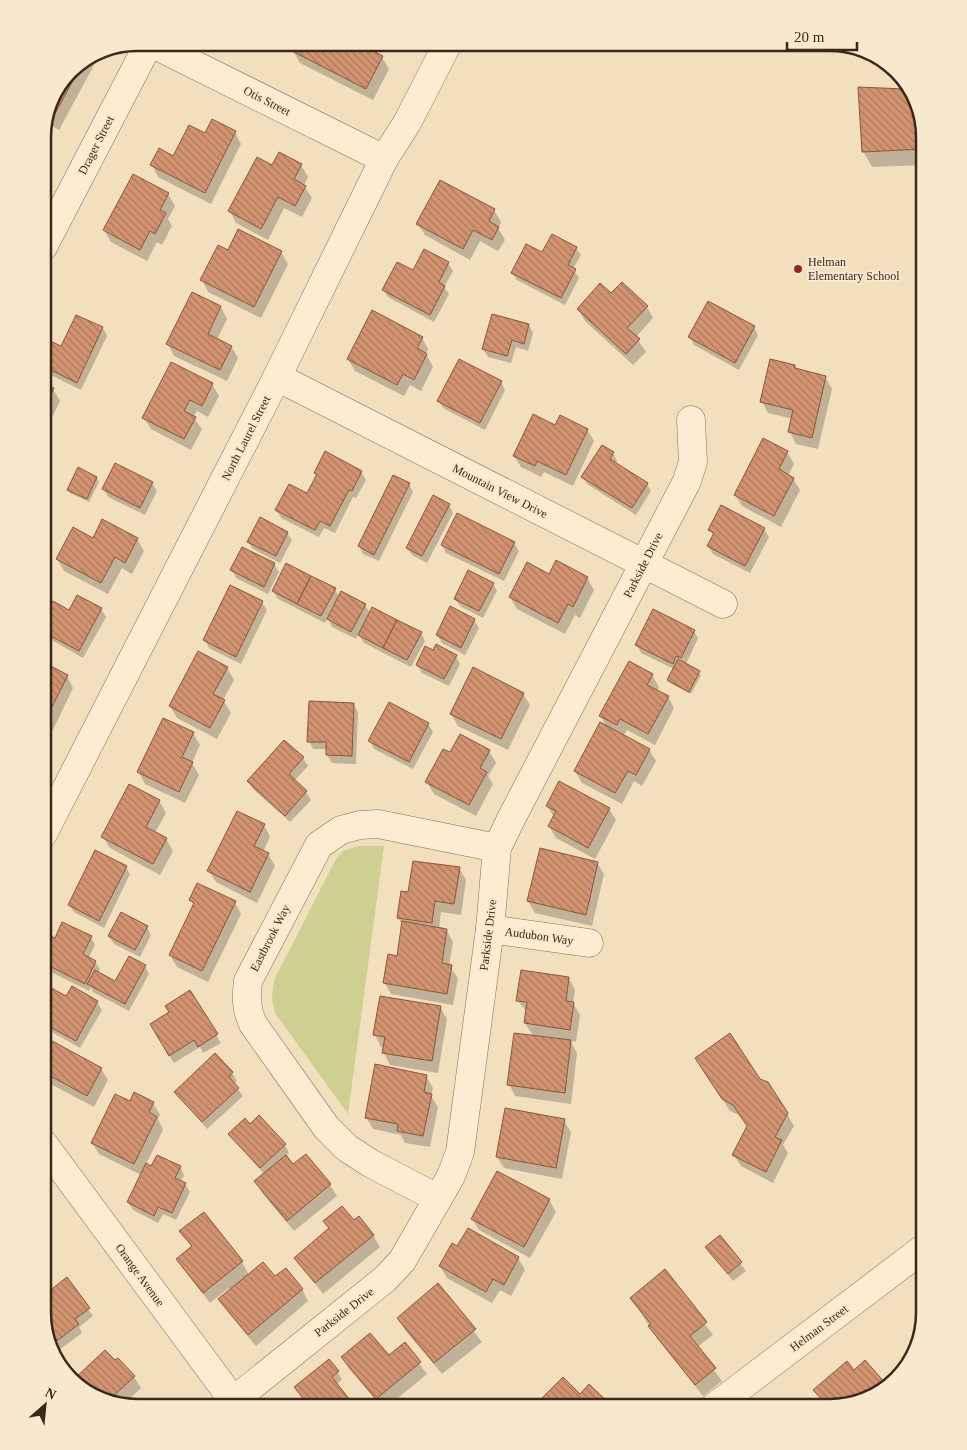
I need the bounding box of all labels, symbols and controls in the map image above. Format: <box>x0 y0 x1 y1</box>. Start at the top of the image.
scale bar <box>787 20 857 52</box>
text: 20 m <box>794 29 825 45</box>
street label: Otis Street <box>241 83 293 119</box>
street label: Drager Street <box>75 113 117 177</box>
place label: Helman Elementary School <box>808 255 900 283</box>
marker: Helman Elementary School <box>792 263 804 275</box>
street label: North Laurel Street <box>219 393 274 483</box>
street label: Mountain View Drive <box>450 461 550 521</box>
street label: Parkside Drive <box>620 530 666 600</box>
street label: Parkside Drive <box>477 899 499 971</box>
street label: Eastbrook Way <box>247 902 293 974</box>
street label: Audubon Way <box>504 924 574 948</box>
street label: Orange Avenue <box>113 1241 167 1309</box>
street label: Parkside Drive <box>311 1284 377 1340</box>
street label: Helman Street <box>787 1301 851 1354</box>
north arrow <box>20 1380 70 1430</box>
text: N <box>43 1385 59 1403</box>

